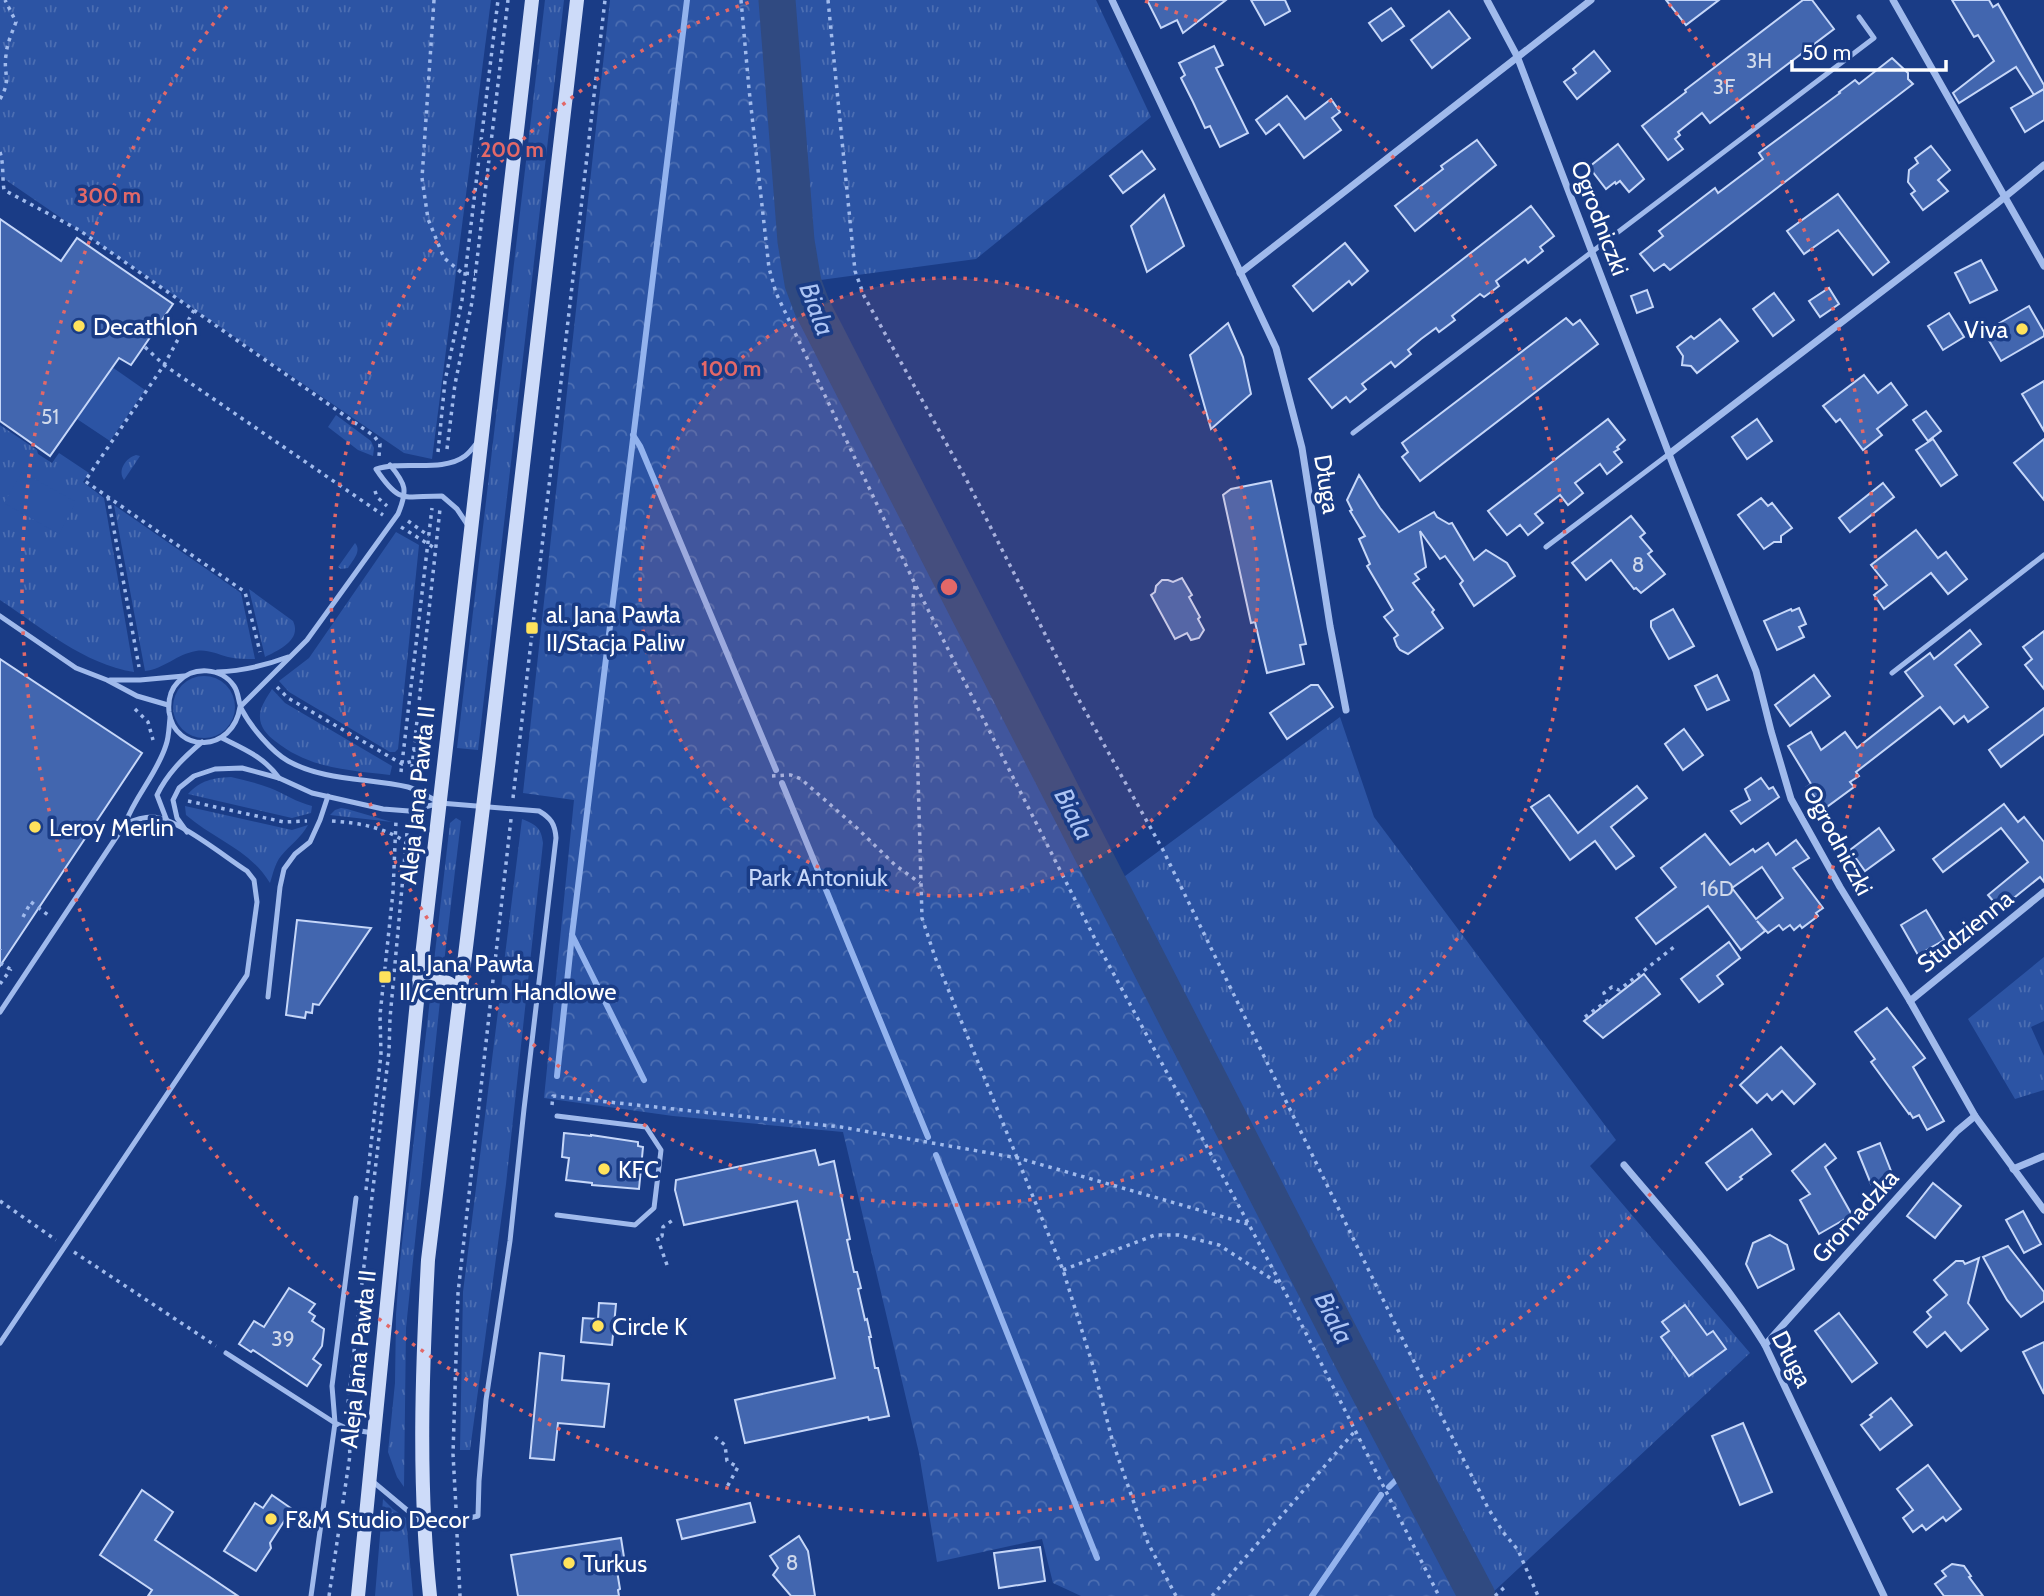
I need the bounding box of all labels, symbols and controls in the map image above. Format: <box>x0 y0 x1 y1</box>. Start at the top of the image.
scale bar <box>1792 28 1946 72</box>
text: 50 m <box>1802 40 1851 65</box>
house number: 3H <box>1746 48 1772 73</box>
house number: 3F <box>1713 74 1735 99</box>
text: 200 m <box>480 137 544 162</box>
street label: Ogrodniczki <box>1565 156 1635 280</box>
text: 300 m <box>77 183 141 208</box>
water label: Biala <box>792 278 842 340</box>
place label: Decathlon <box>93 312 198 341</box>
place label: Viva <box>1964 315 2008 344</box>
marker: Decathlon <box>71 318 87 334</box>
marker: Viva <box>2014 321 2030 337</box>
text: 100 m <box>701 356 761 381</box>
house number: 51 <box>41 404 59 429</box>
street label: Długa <box>1308 453 1346 516</box>
house number: 8 <box>1632 552 1644 577</box>
centre of rings <box>937 575 961 599</box>
place label: al. Jana Pawła II/Stacja Paliw <box>546 600 686 657</box>
marker: al. Jana Pawła II/Stacja Paliw <box>524 620 540 636</box>
street label: Aleja Jana Pawła II <box>393 704 441 886</box>
street label: Ogrodniczki <box>1797 780 1879 900</box>
water label: Biala <box>1047 783 1101 845</box>
place label: Leroy Merlin <box>49 813 174 842</box>
marker: Leroy Merlin <box>27 819 43 835</box>
park label: Park Antoniuk <box>748 863 888 892</box>
house number: 16D <box>1700 876 1734 901</box>
street label: Studzienna <box>1911 883 2019 978</box>
place label: al. Jana Pawła II/Centrum Handlowe <box>399 949 617 1006</box>
marker: al. Jana Pawła II/Centrum Handlowe <box>377 969 393 985</box>
place label: KFC <box>618 1155 659 1184</box>
marker: KFC <box>596 1161 612 1177</box>
street label: Gromadzka <box>1805 1163 1905 1269</box>
street label: Aleja Jana Pawła II <box>334 1268 382 1450</box>
water label: Biala <box>1307 1287 1361 1349</box>
place label: Circle K <box>612 1312 688 1341</box>
marker: Circle K <box>590 1318 606 1334</box>
house number: 39 <box>271 1326 295 1351</box>
street label: Długa <box>1766 1326 1819 1392</box>
place label: F&M Studio Decor <box>285 1505 470 1534</box>
marker: F&M Studio Decor <box>263 1511 279 1527</box>
place label: Turkus <box>583 1549 647 1578</box>
house number: 8 <box>786 1550 798 1575</box>
marker: Turkus <box>561 1555 577 1571</box>

